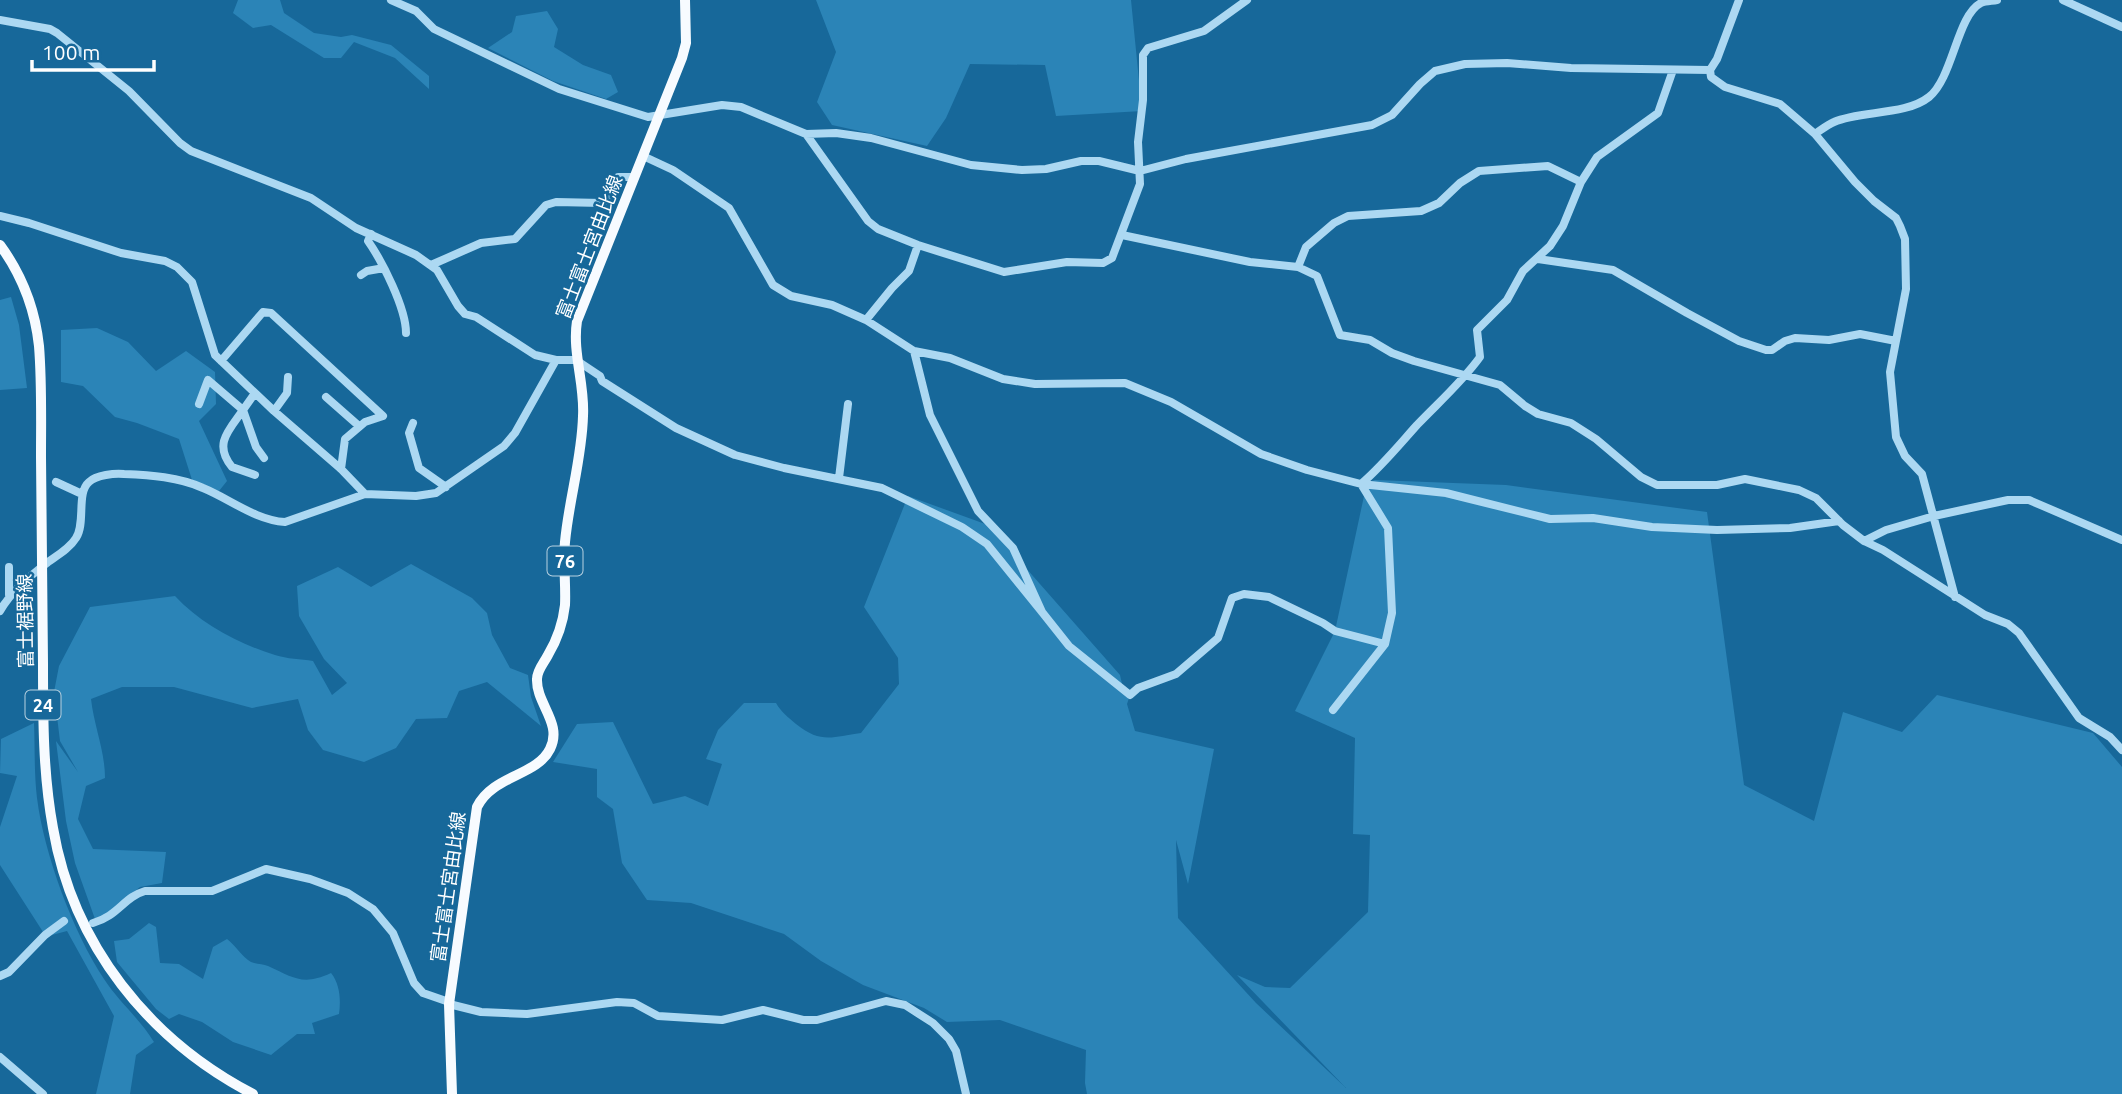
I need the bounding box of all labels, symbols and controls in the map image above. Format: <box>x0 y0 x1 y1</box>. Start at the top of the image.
scale bar <box>32 28 154 72</box>
text: 100 m <box>42 40 100 64</box>
street label: 富士富士宮由比線 <box>551 172 627 322</box>
road number: 76 <box>548 546 582 576</box>
street label: 富士裾野線 <box>13 573 37 669</box>
road number: 24 <box>26 690 60 720</box>
street label: 富士富士宮由比線 <box>427 810 469 964</box>

